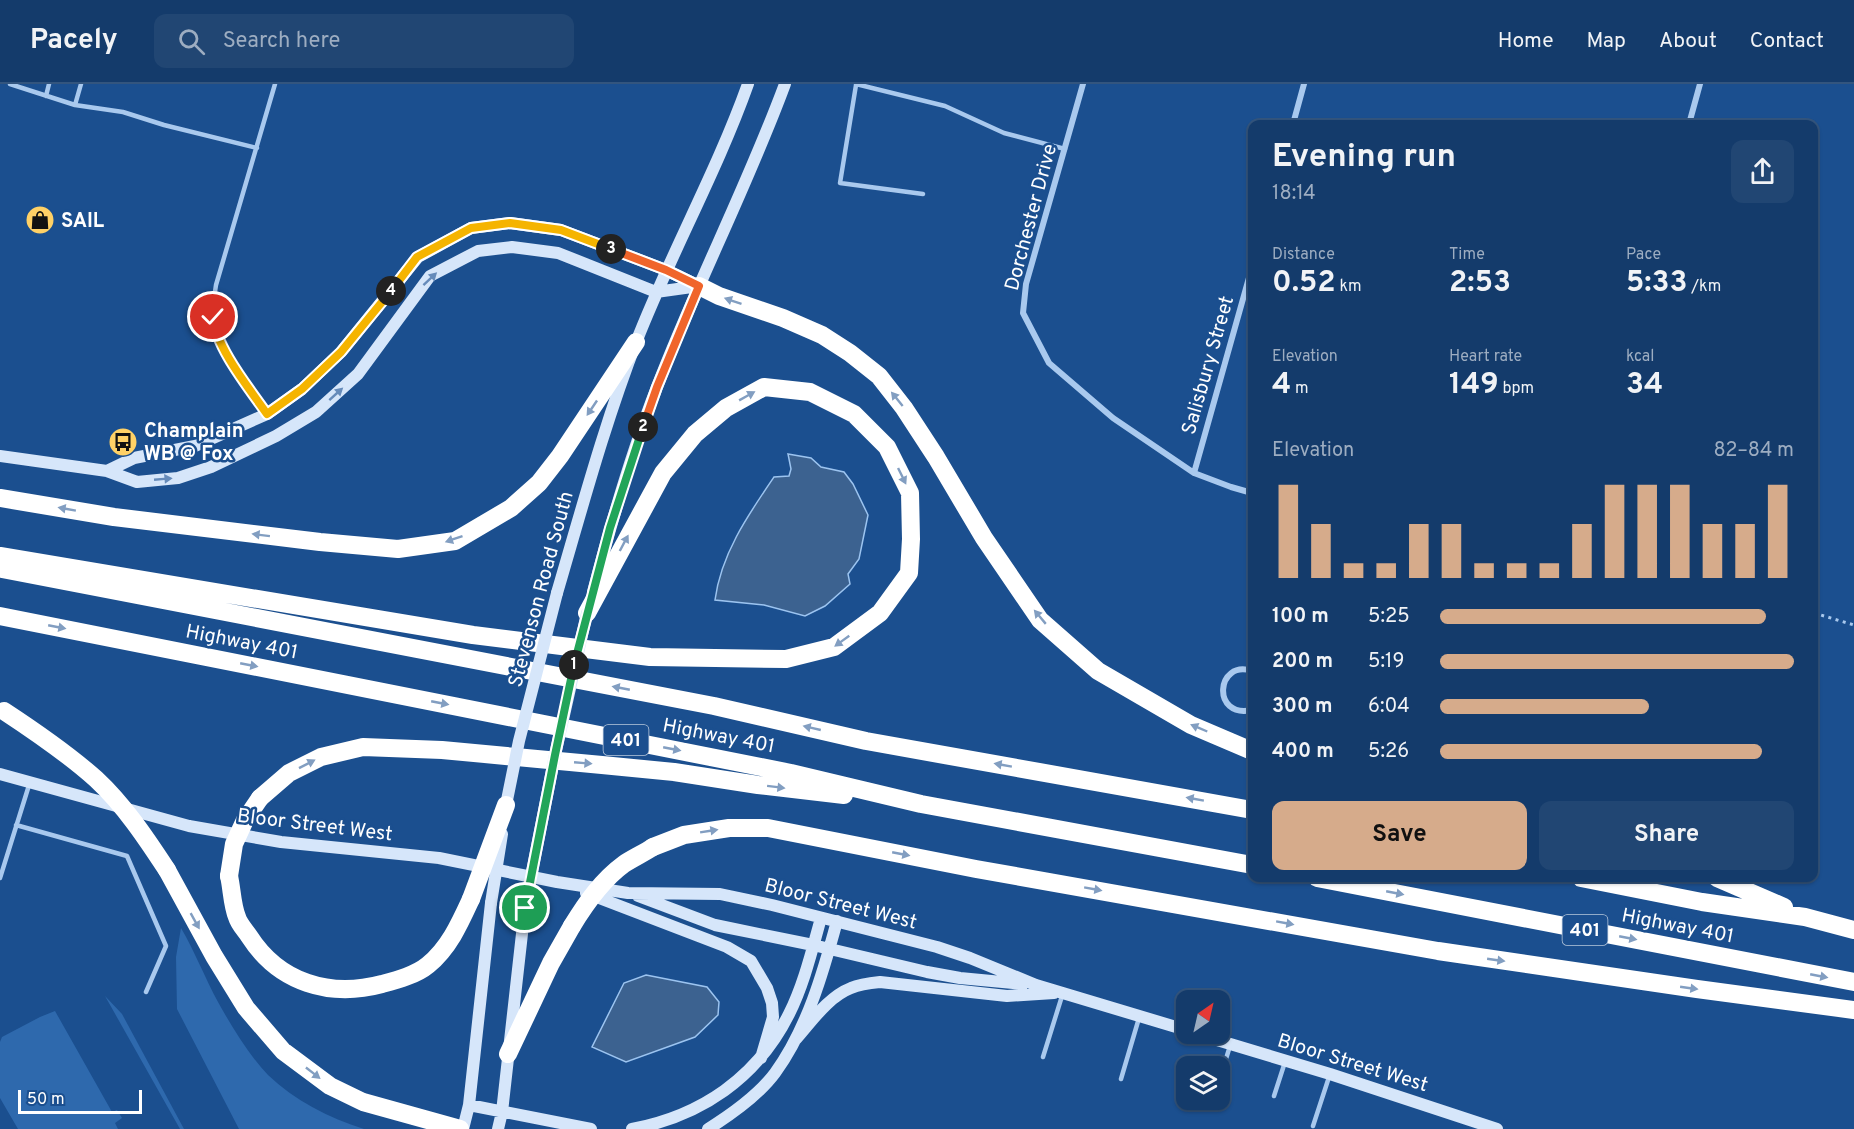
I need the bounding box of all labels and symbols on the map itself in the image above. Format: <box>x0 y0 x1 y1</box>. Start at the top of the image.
street label: Dorchester Drive <box>1000 141 1064 294</box>
shop icon: SAIL <box>24 204 56 236</box>
place label: SAIL <box>61 209 105 235</box>
pin: 3 <box>596 234 626 264</box>
one-way arrow <box>423 272 438 286</box>
pin: 4 <box>376 276 406 306</box>
pin <box>187 291 238 342</box>
street label: Salisbury Street <box>1177 293 1241 438</box>
one-way arrow <box>724 296 742 305</box>
one-way arrow <box>328 388 343 401</box>
one-way arrow <box>739 391 756 401</box>
one-way arrow <box>891 392 904 407</box>
one-way arrow <box>587 400 598 416</box>
pin: 2 <box>628 412 658 442</box>
place label: Champlain WB @ Fox <box>144 419 244 468</box>
bus stop icon: Champlain WB @ Fox <box>107 426 139 458</box>
one-way arrow <box>897 468 906 485</box>
one-way arrow <box>154 474 173 484</box>
street label: Stevenson Road South <box>503 489 581 690</box>
one-way arrow <box>58 504 77 513</box>
one-way arrow <box>251 530 270 540</box>
one-way arrow <box>619 534 629 551</box>
one-way arrow <box>444 535 462 545</box>
one-way arrow <box>1034 610 1047 625</box>
street label: Highway 401 <box>183 619 300 667</box>
one-way arrow <box>48 623 67 632</box>
one-way arrow <box>834 635 850 647</box>
pin: 1 <box>559 650 589 680</box>
one-way arrow <box>239 661 258 670</box>
one-way arrow <box>611 683 630 692</box>
one-way arrow <box>431 699 450 708</box>
street label: Highway 401 <box>660 713 777 761</box>
one-way arrow <box>802 723 821 732</box>
one-way arrow <box>1190 724 1207 733</box>
road number: 401 <box>604 725 648 755</box>
one-way arrow <box>663 745 682 754</box>
one-way arrow <box>573 758 592 768</box>
one-way arrow <box>299 759 316 769</box>
one-way arrow <box>993 760 1012 769</box>
one-way arrow <box>767 783 786 792</box>
one-way arrow <box>1185 794 1204 803</box>
street label: Bloor Street West <box>236 804 394 848</box>
one-way arrow <box>700 826 719 835</box>
one-way arrow <box>892 850 911 859</box>
street label: Bloor Street West <box>761 873 920 936</box>
pin <box>499 882 550 933</box>
one-way arrow <box>1084 885 1103 894</box>
one-way arrow <box>1386 889 1405 898</box>
street label: Highway 401 <box>1619 903 1736 951</box>
one-way arrow <box>190 912 200 929</box>
road number: 401 <box>1562 915 1608 945</box>
one-way arrow <box>1276 919 1295 928</box>
one-way arrow <box>1618 934 1637 943</box>
one-way arrow <box>1486 955 1505 964</box>
one-way arrow <box>1810 971 1828 981</box>
one-way arrow <box>1679 984 1698 993</box>
north arrow <box>1176 990 1230 1044</box>
street label: Bloor Street West <box>1274 1029 1431 1099</box>
one-way arrow <box>305 1067 321 1080</box>
scale bar <box>18 1087 142 1114</box>

